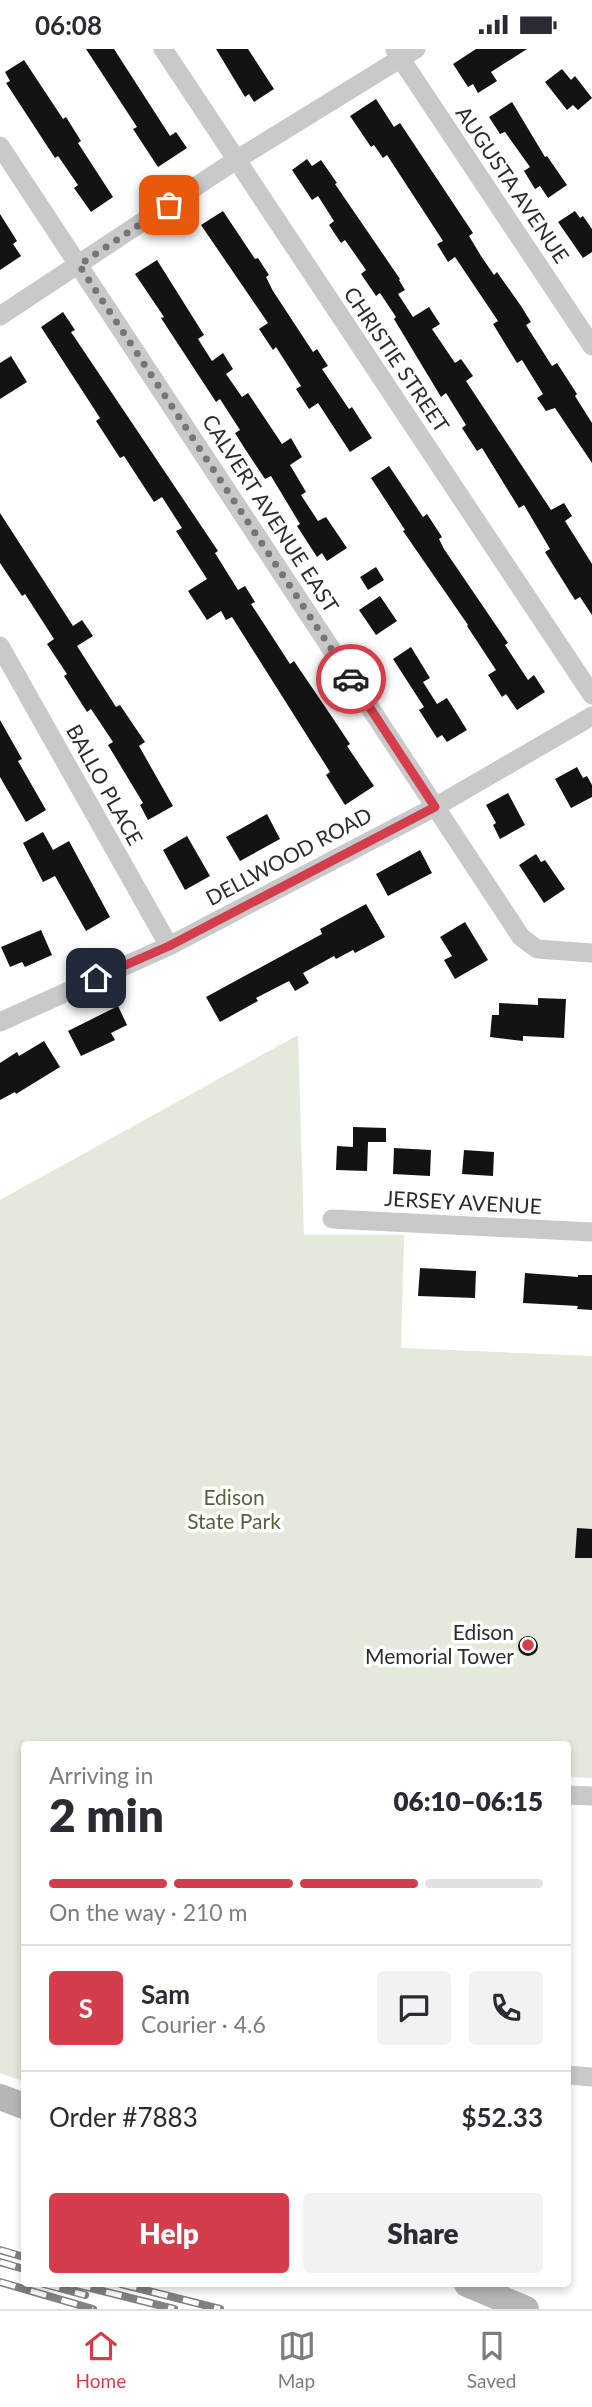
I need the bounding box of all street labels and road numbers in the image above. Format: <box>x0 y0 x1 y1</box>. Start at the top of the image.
street label: AUGUSTA AVENUE <box>452 101 575 267</box>
street label: CHRISTIE STREET <box>339 282 455 437</box>
street label: CALVERT AVENUE EAST <box>198 409 345 617</box>
street label: BALLO PLACE <box>62 720 149 849</box>
street label: DELLWOOD ROAD <box>201 801 376 910</box>
street label: JERSEY AVENUE <box>384 1185 542 1218</box>

